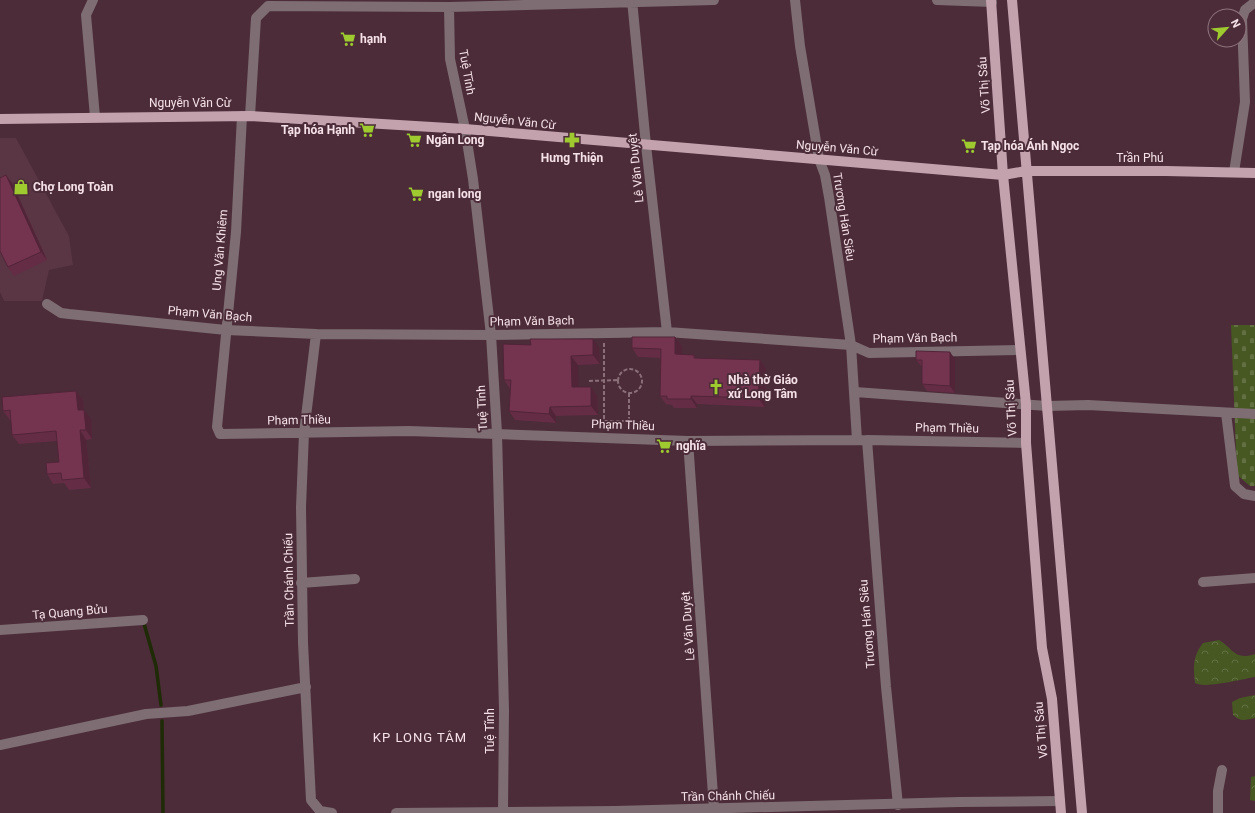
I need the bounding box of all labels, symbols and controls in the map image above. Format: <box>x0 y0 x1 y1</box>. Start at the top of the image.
north arrow <box>1207 8 1247 48</box>
text: N <box>1228 17 1243 30</box>
supermarket icon: hạnh <box>339 30 357 48</box>
place label: hạnh <box>360 32 387 46</box>
street label: Tuệ Tĩnh <box>456 48 478 96</box>
street label: Võ Thị Sáu <box>975 56 993 114</box>
street label: Nguyễn Văn Cừ <box>149 96 232 110</box>
street label: Nguyễn Văn Cừ <box>473 110 557 132</box>
supermarket icon: Tạp hóa Hạnh <box>358 121 376 139</box>
place label: Tạp hóa Hạnh <box>281 123 355 137</box>
supermarket icon: Ngân Long <box>405 131 423 149</box>
pharmacy icon: Hưng Thiện <box>563 131 581 149</box>
place label: Ngân Long <box>426 133 484 147</box>
street label: Lê Văn Duyệt <box>625 133 647 203</box>
street label: Nguyễn Văn Cừ <box>795 137 879 159</box>
supermarket icon: Tạp hóa Ánh Ngọc <box>960 137 978 155</box>
place label: Tạp hóa Ánh Ngọc <box>981 138 1079 153</box>
place label: Hưng Thiện <box>541 151 604 165</box>
street label: Trần Phú <box>1116 151 1164 165</box>
street label: Trương Hán Siêu <box>830 172 858 262</box>
shop icon: Chợ Long Toàn <box>12 178 30 196</box>
place label: Chợ Long Toàn <box>33 180 114 194</box>
supermarket icon: ngan long <box>407 185 425 203</box>
place label: ngan long <box>428 187 481 201</box>
street label: Ung Văn Khiêm <box>209 209 231 291</box>
street label: Phạm Văn Bạch <box>167 303 253 325</box>
street label: Phạm Văn Bạch <box>490 313 574 329</box>
street label: Phạm Văn Bạch <box>873 330 957 346</box>
place label: Nhà thờ Giáo xứ Long Tâm <box>728 373 798 401</box>
church icon: Nhà thờ Giáo xứ Long Tâm <box>707 378 725 396</box>
street label: Võ Thị Sáu <box>1003 379 1019 437</box>
street label: Tuệ Tĩnh <box>474 385 490 431</box>
street label: Phạm Thiều <box>267 412 331 428</box>
street label: Phạm Thiều <box>591 417 655 433</box>
street label: Phạm Thiều <box>915 420 979 436</box>
supermarket icon: nghĩa <box>655 437 673 455</box>
place label: nghĩa <box>676 439 707 453</box>
street label: Trần Chánh Chiếu <box>281 533 297 627</box>
street label: Trương Hán Siêu <box>856 579 878 669</box>
street label: Lê Văn Duyệt <box>679 591 697 661</box>
street label: Tạ Quang Bửu <box>32 602 108 622</box>
street label: Võ Thị Sáu <box>1032 701 1050 759</box>
street label: Tuệ Tĩnh <box>483 708 497 754</box>
district label: KP LONG TÂM <box>373 730 467 745</box>
street label: Trần Chánh Chiếu <box>681 788 775 804</box>

